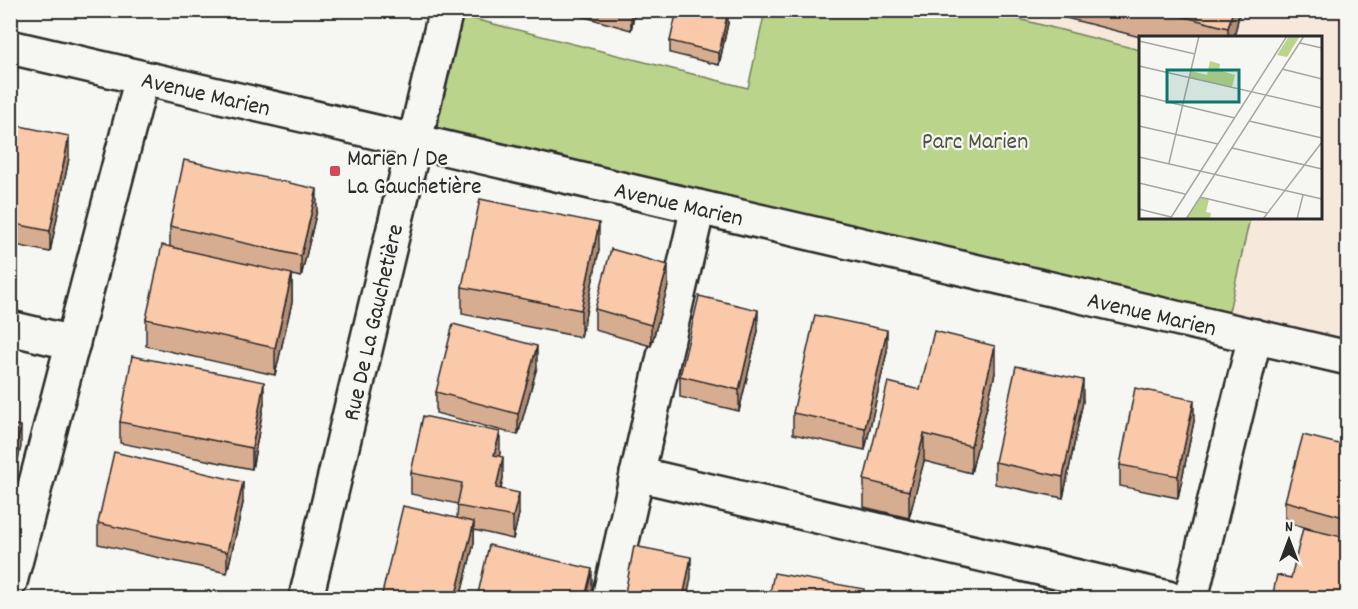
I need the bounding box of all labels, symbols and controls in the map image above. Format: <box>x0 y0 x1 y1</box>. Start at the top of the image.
inset map <box>1139 36 1322 219</box>
street label: Avenue Marien <box>137 65 273 127</box>
park label: Parc Marien <box>922 126 1028 160</box>
place label: Marien / De La Gauchetière <box>347 143 482 205</box>
marker: Marien / De La Gauchetière <box>328 164 342 178</box>
street label: Avenue Marien <box>610 175 746 237</box>
street label: Rue De La Gauchetière <box>336 221 414 424</box>
street label: Avenue Marien <box>1083 285 1219 347</box>
north arrow <box>1259 510 1319 570</box>
text: N <box>1285 516 1293 539</box>

